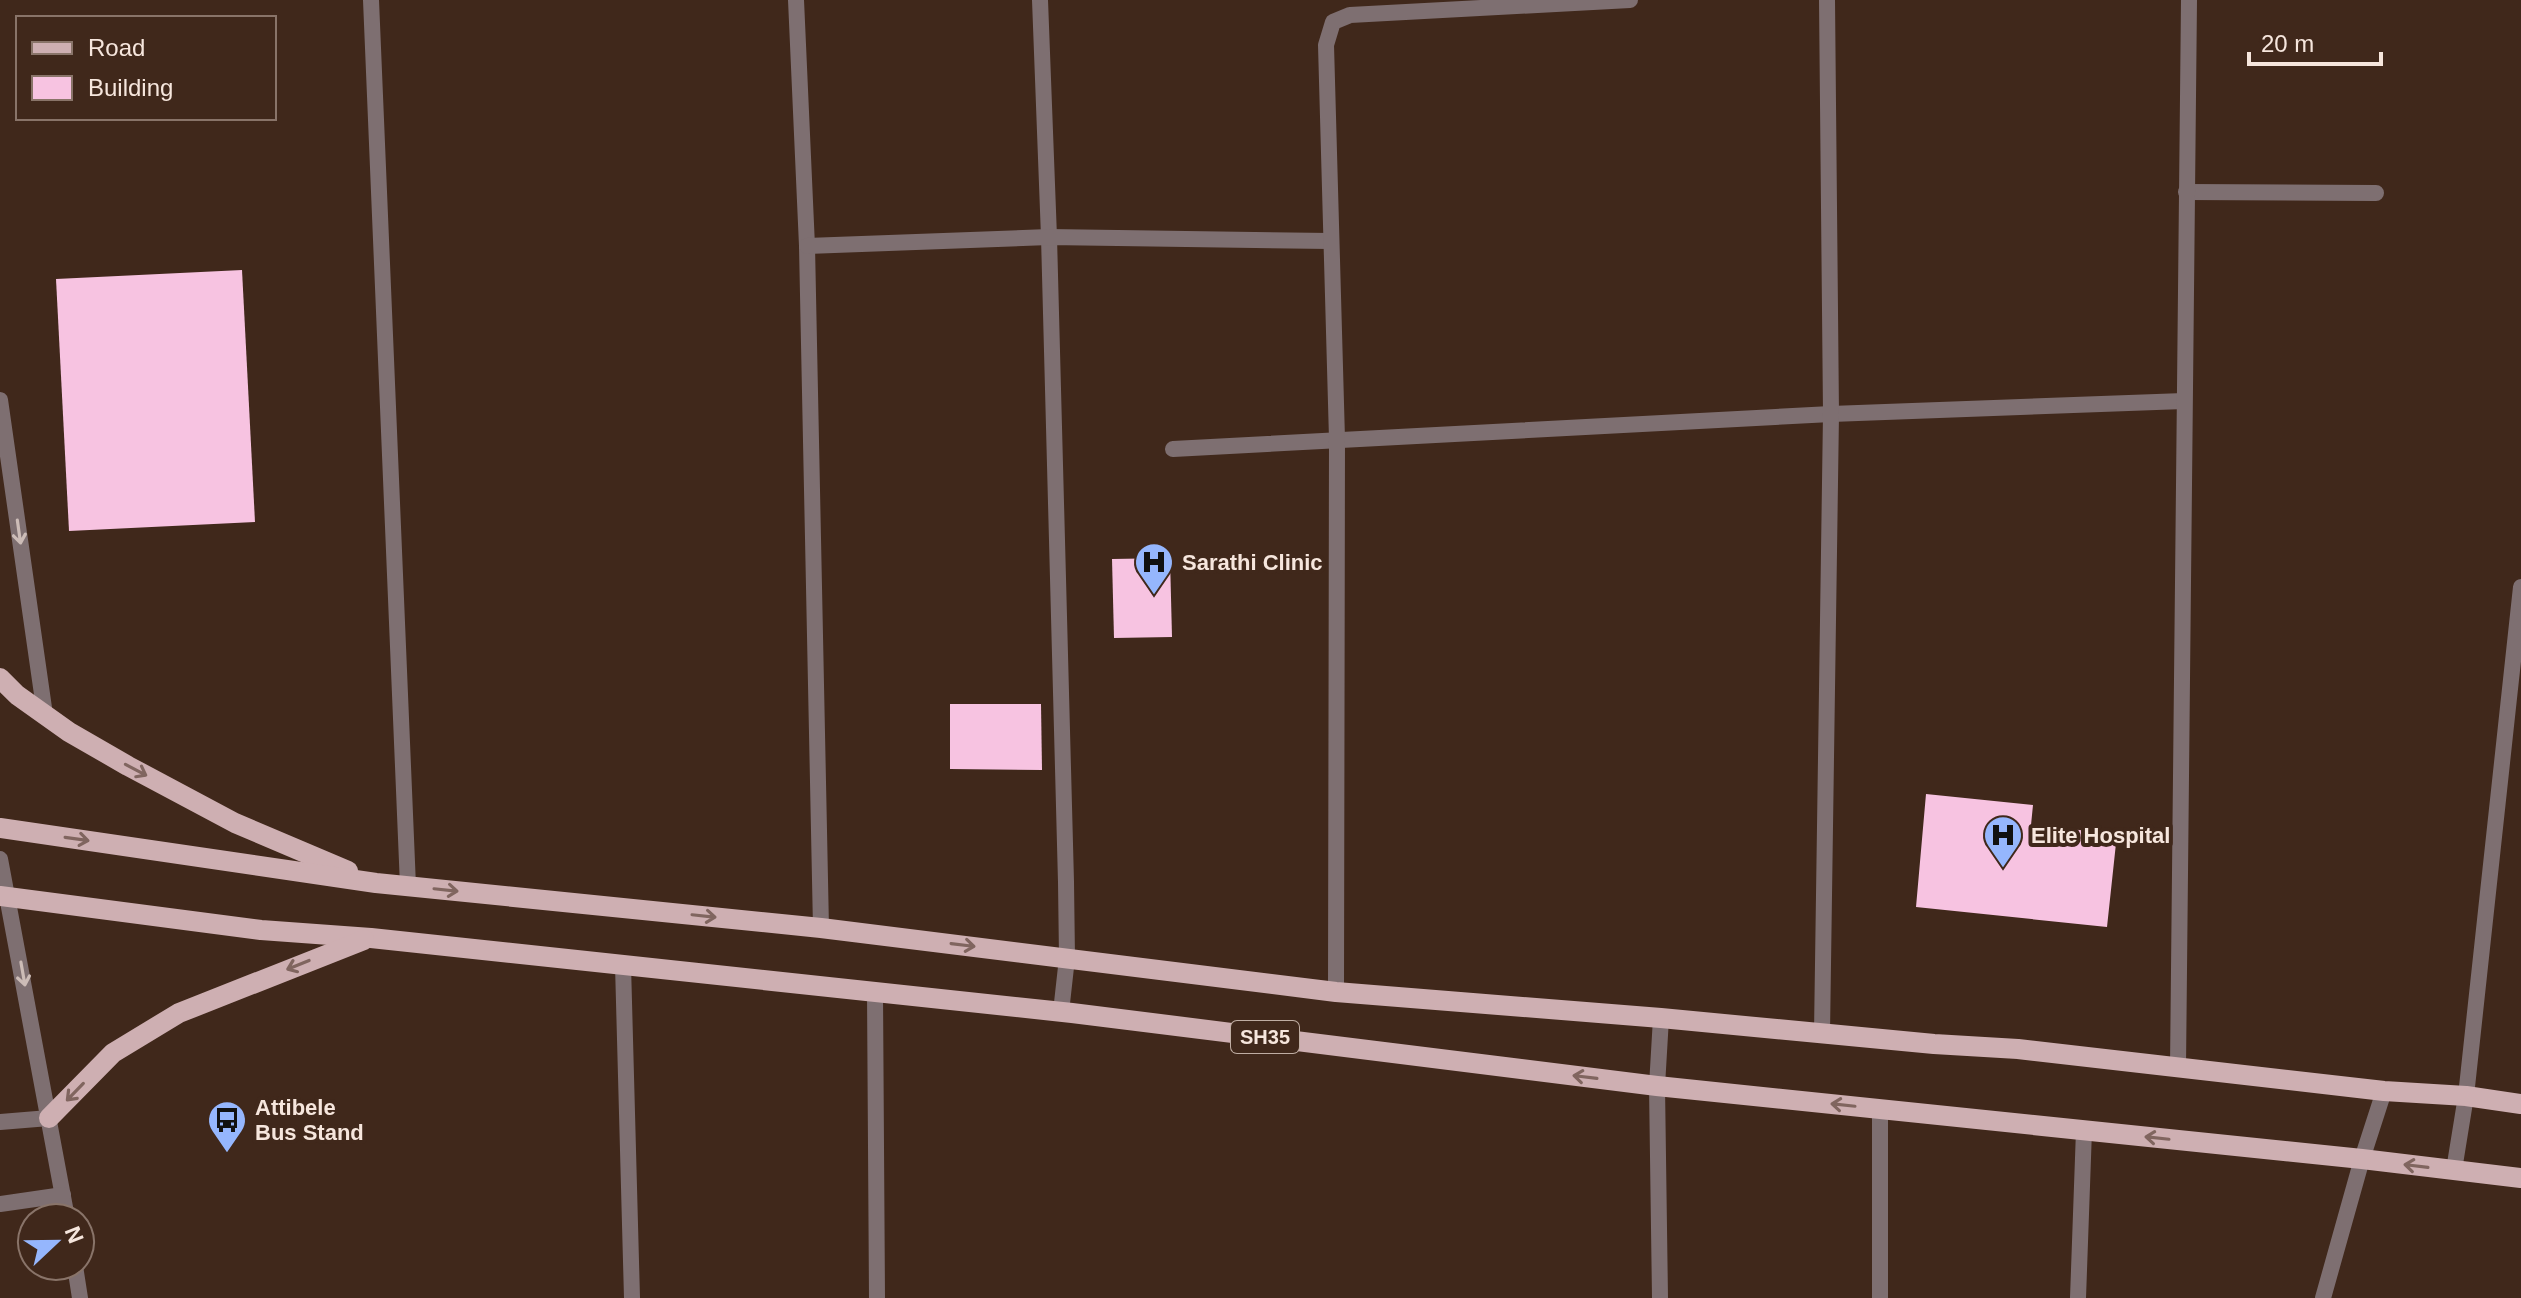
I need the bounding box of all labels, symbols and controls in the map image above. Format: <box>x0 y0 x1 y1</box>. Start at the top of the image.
legend <box>16 16 276 120</box>
scale bar <box>2249 16 2381 66</box>
text: 20 m <box>2261 30 2314 57</box>
text: Road <box>88 34 145 61</box>
text: Building <box>88 74 173 101</box>
one-way arrow <box>12 519 27 544</box>
hospital icon: Sarathi Clinic <box>1133 541 1175 596</box>
place label: Sarathi Clinic <box>1182 550 1323 575</box>
one-way arrow <box>123 763 147 778</box>
hospital icon: Elite Hospital <box>1982 814 2024 869</box>
place label: Elite Hospital <box>2031 823 2170 848</box>
one-way arrow <box>64 832 89 847</box>
one-way arrow <box>432 882 459 897</box>
one-way arrow <box>690 908 717 923</box>
one-way arrow <box>950 938 975 953</box>
one-way arrow <box>286 959 311 973</box>
one-way arrow <box>16 961 31 986</box>
road number: SH35 <box>1231 1021 1299 1053</box>
one-way arrow <box>1572 1069 1598 1084</box>
one-way arrow <box>66 1082 85 1101</box>
place label: Attibele Bus Stand <box>255 1095 364 1145</box>
one-way arrow <box>1830 1097 1857 1112</box>
bus stop icon: Attibele Bus Stand <box>206 1099 248 1154</box>
one-way arrow <box>2144 1130 2171 1145</box>
one-way arrow <box>2403 1158 2430 1173</box>
north arrow <box>16 1202 96 1282</box>
text: N <box>60 1223 89 1247</box>

